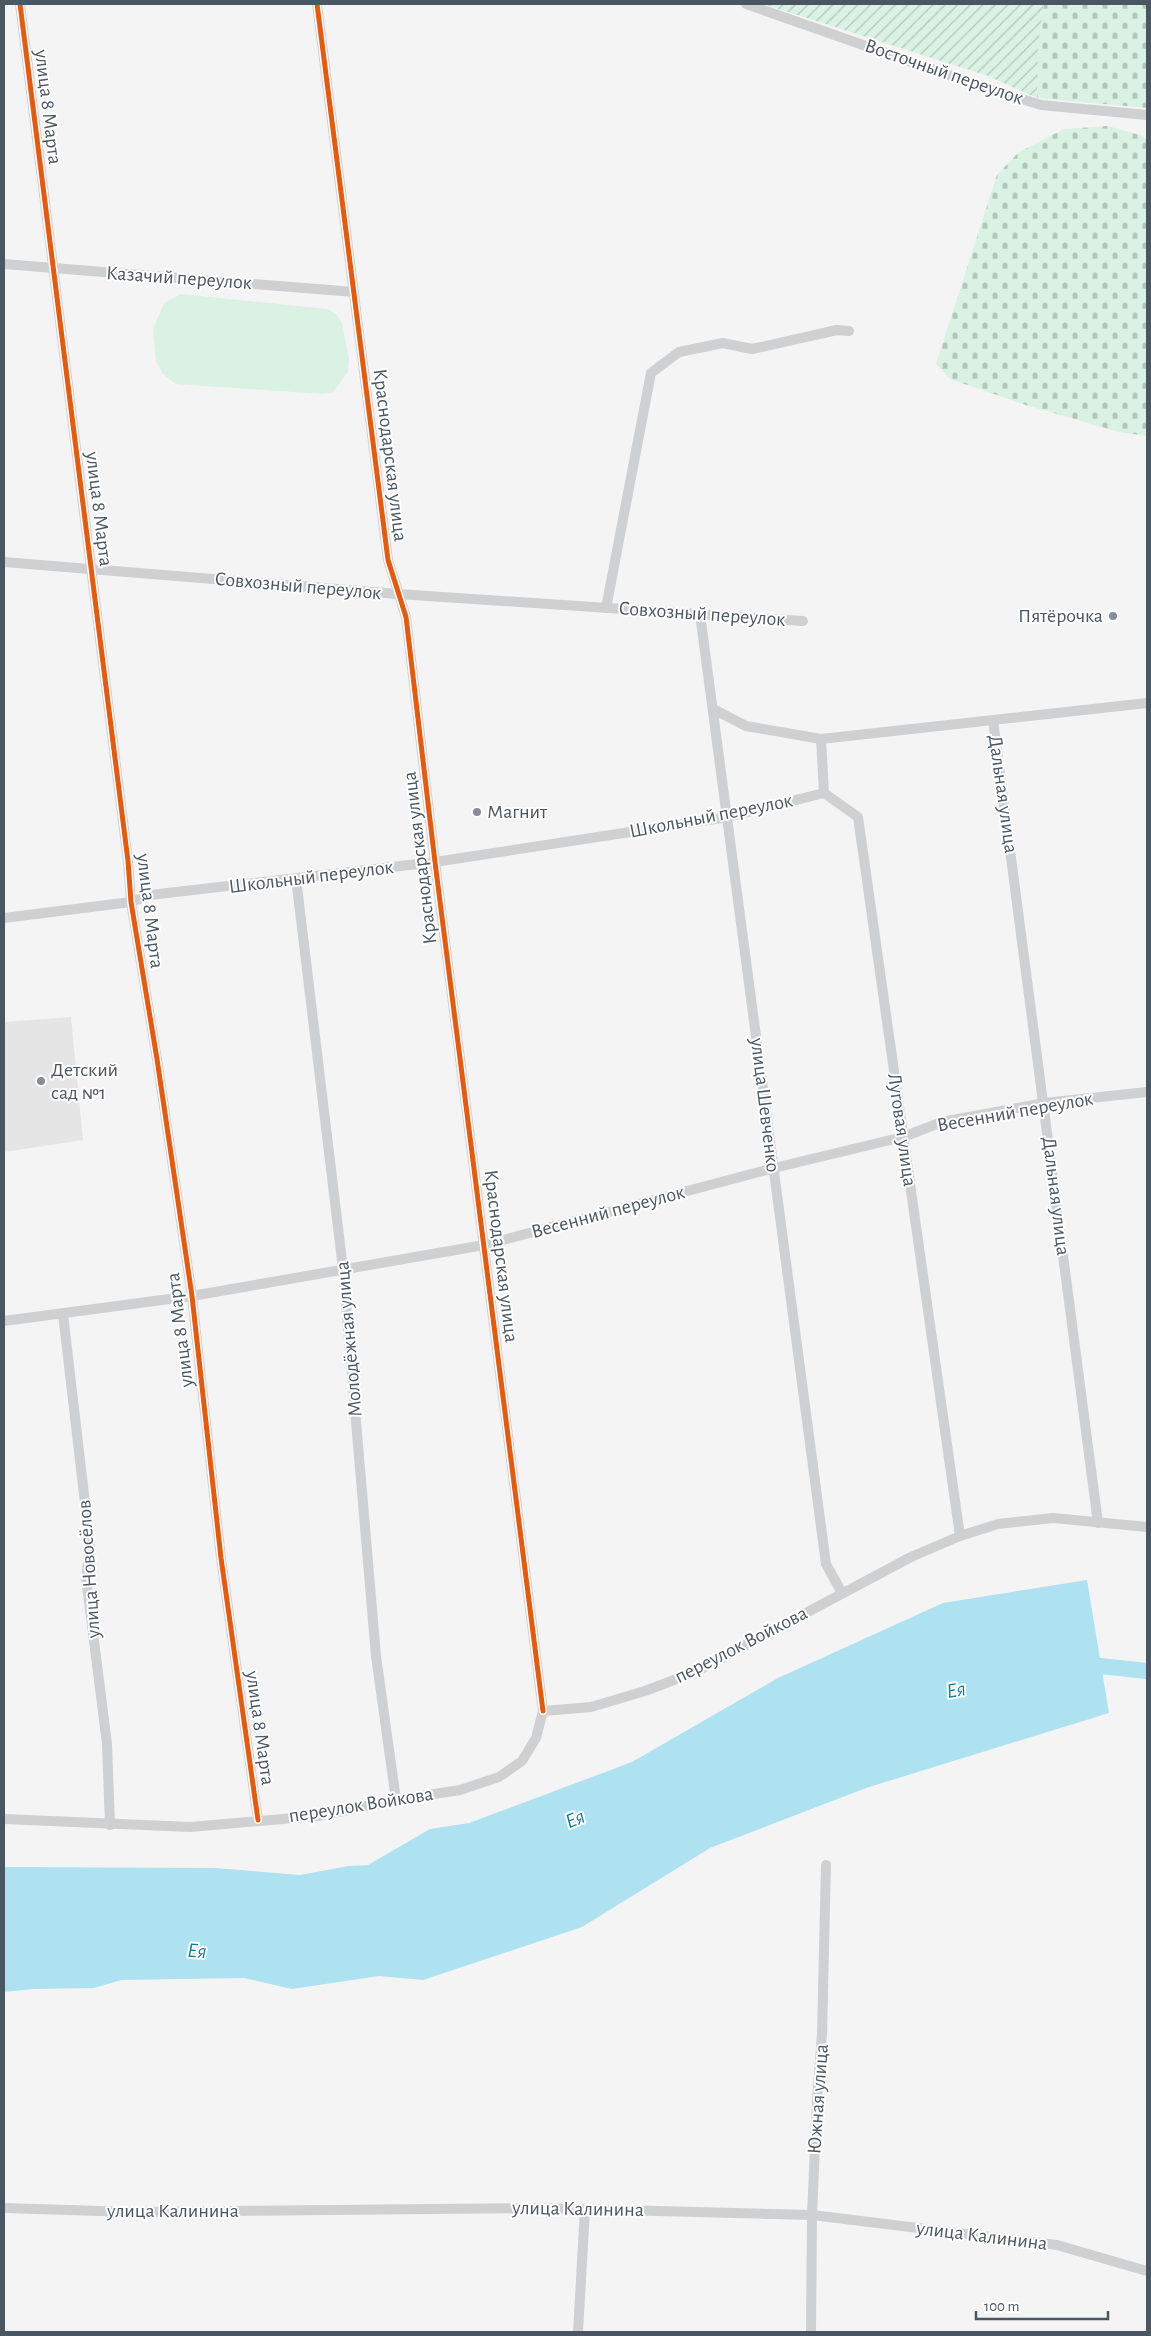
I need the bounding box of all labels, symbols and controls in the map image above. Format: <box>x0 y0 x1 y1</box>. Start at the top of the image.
street label: Восточный переулок <box>862 35 1026 109</box>
street label: улица 8 Марта <box>31 48 65 165</box>
street label: Казачий переулок <box>105 263 253 293</box>
street label: Краснодарская улица <box>369 367 411 543</box>
street label: улица 8 Марта <box>82 450 116 567</box>
street label: Совхозный переулок <box>214 569 382 603</box>
street label: Совхозный переулок <box>618 598 786 630</box>
place label: Пятёрочка <box>1018 606 1103 626</box>
marker: Пятёрочка <box>1107 610 1119 622</box>
street label: Дальная улица <box>985 733 1021 855</box>
street label: Краснодарская улица <box>399 770 441 946</box>
street label: Школьный переулок <box>628 790 794 842</box>
place label: Магнит <box>487 802 548 822</box>
marker: Магнит <box>471 806 483 818</box>
street label: улица 8 Марта <box>133 852 167 969</box>
street label: Школьный переулок <box>227 857 395 897</box>
street label: улица Шевченко <box>747 1036 783 1173</box>
place label: Детский сад №1 <box>51 1060 118 1103</box>
street label: Луговая улица <box>884 1072 920 1188</box>
marker: Детский сад №1 <box>35 1075 47 1087</box>
street label: Весенний переулок <box>936 1088 1094 1136</box>
street label: Дальная улица <box>1039 1135 1073 1257</box>
street label: Краснодарская улица <box>480 1168 522 1344</box>
street label: Весенний переулок <box>529 1182 687 1242</box>
street label: Молодёжная улица <box>332 1260 366 1418</box>
street label: улица 8 Марта <box>163 1272 197 1389</box>
street label: улица Новосёлов <box>74 1499 104 1640</box>
street label: переулок Войкова <box>671 1603 811 1687</box>
street label: улица 8 Марта <box>242 1668 278 1787</box>
water label: Ея <box>945 1678 967 1702</box>
street label: переулок Войкова <box>287 1784 435 1826</box>
water label: Ея <box>562 1806 588 1832</box>
water label: Ея <box>187 1940 207 1962</box>
street label: Южная улица <box>804 2043 832 2155</box>
street label: улица Калинина <box>511 2198 644 2220</box>
street label: улица Калинина <box>106 2201 239 2221</box>
street label: улица Калинина <box>914 2218 1049 2254</box>
scale bar <box>976 2288 1108 2320</box>
text: 100 m <box>984 2299 1019 2314</box>

